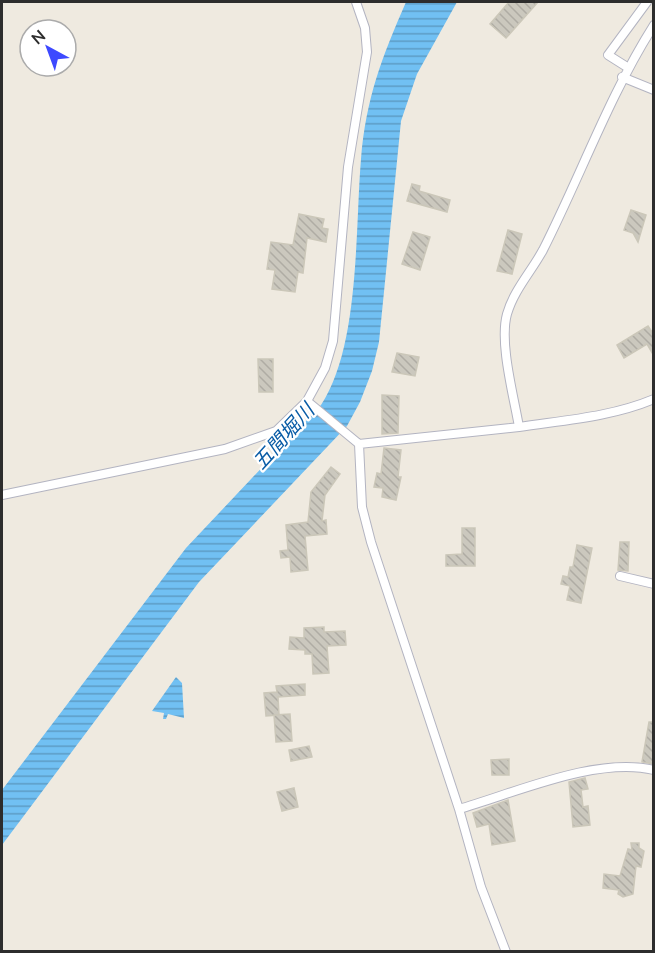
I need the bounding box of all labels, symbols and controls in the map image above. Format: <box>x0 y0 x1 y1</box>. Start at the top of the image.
north arrow <box>18 18 78 78</box>
text: N <box>27 25 49 48</box>
water label: 五間堀川 <box>247 396 320 474</box>

